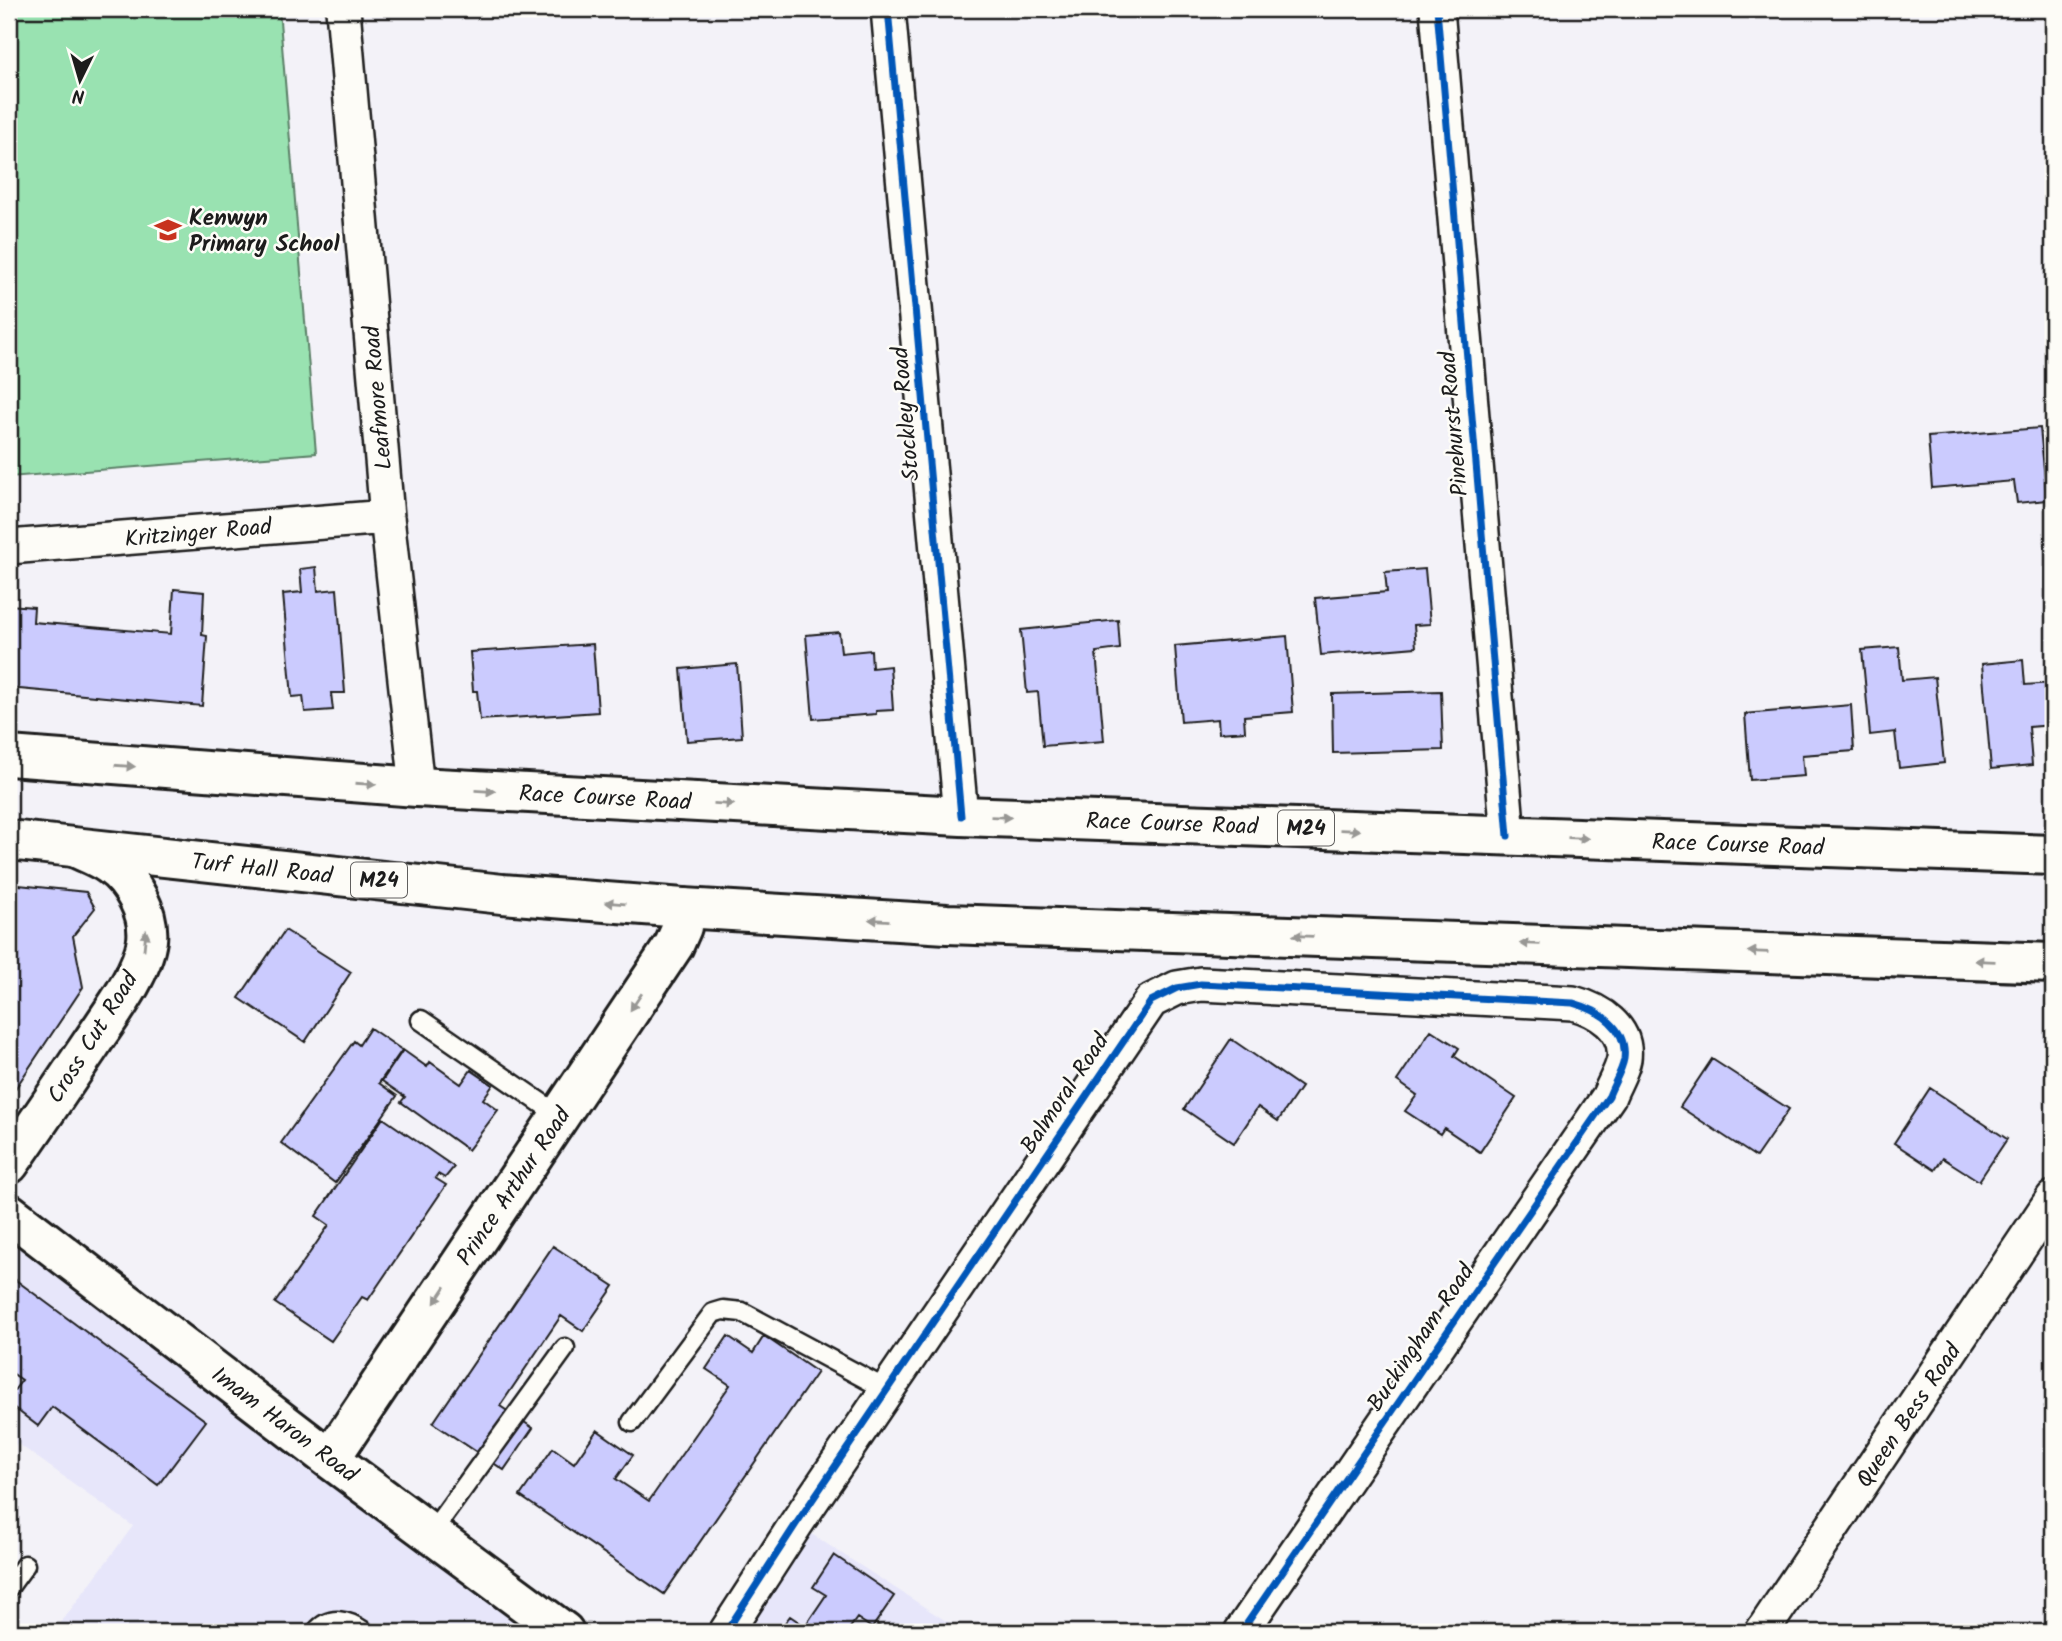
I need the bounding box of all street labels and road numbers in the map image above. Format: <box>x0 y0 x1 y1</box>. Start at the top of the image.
street label: Leafmore Road <box>355 324 403 471</box>
street label: Stockley Road <box>883 345 931 482</box>
street label: Pinehurst Road <box>1431 349 1479 498</box>
street label: Kritzinger Road <box>123 510 274 558</box>
street label: Race Course Road <box>518 777 692 822</box>
street label: Race Course Road <box>1085 804 1259 846</box>
road number: M24 <box>1278 810 1334 846</box>
street label: Race Course Road <box>1651 825 1825 867</box>
street label: Turf Hall Road <box>189 845 335 895</box>
road number: M24 <box>351 862 407 898</box>
street label: Cross Cut Road <box>39 965 149 1111</box>
street label: Balmoral Road <box>1012 1026 1120 1162</box>
street label: Prince Arthur Road <box>448 1100 581 1274</box>
street label: Buckingham Road <box>1359 1256 1485 1420</box>
street label: Queen Bess Road <box>1848 1336 1972 1496</box>
street label: Imam Haron Road <box>203 1358 365 1493</box>

